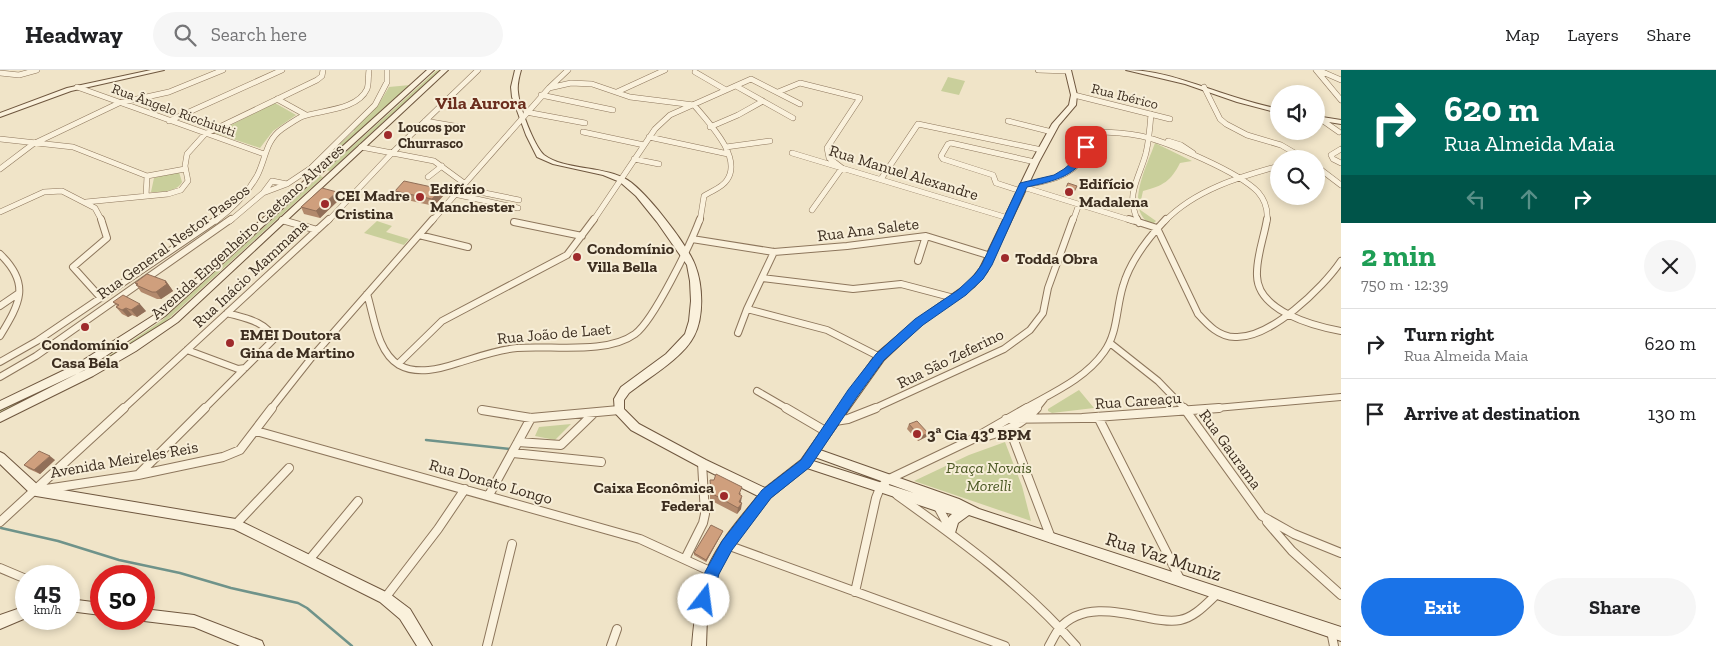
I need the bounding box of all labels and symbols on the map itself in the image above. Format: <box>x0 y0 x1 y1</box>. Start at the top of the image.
street label: Rua Ângelo Ricchiutti <box>109 80 238 141</box>
street label: Rua Ibérico <box>1090 80 1160 113</box>
district label: Vila Aurora <box>435 92 527 114</box>
place label: Loucos por Churrasco <box>398 119 466 152</box>
pin <box>1065 126 1107 168</box>
marker: Loucos por Churrasco <box>382 129 394 141</box>
street label: Avenida Engenheiro Caetano Alvares <box>147 139 348 323</box>
street label: Rua Manuel Alexandre <box>827 141 981 204</box>
place label: Edifício Madalena <box>1079 174 1148 211</box>
place label: Edifício Manchester <box>430 179 515 216</box>
street label: Rua General Nestor Passos <box>93 180 253 303</box>
place label: CEI Madre Cristina <box>335 186 410 223</box>
marker: Edifício Madalena <box>1063 186 1075 198</box>
marker: Edifício Manchester <box>414 191 426 203</box>
marker: CEI Madre Cristina <box>319 198 331 210</box>
street label: Rua Ana Salete <box>816 214 920 245</box>
street label: Rua Inácio Mammana <box>189 215 312 331</box>
place label: Condomínio Villa Bella <box>587 239 675 276</box>
place label: Todda Obra <box>1015 249 1098 268</box>
marker: Condomínio Villa Bella <box>571 251 583 263</box>
marker: Todda Obra <box>999 252 1011 264</box>
street label: Rua João de Laet <box>496 319 612 348</box>
marker: Condomínio Casa Bela <box>79 321 91 333</box>
street label: Rua São Zeferino <box>894 324 1007 392</box>
place label: EMEI Doutora Gina de Martino <box>240 325 355 362</box>
place label: Condomínio Casa Bela <box>41 335 129 372</box>
marker: EMEI Doutora Gina de Martino <box>224 337 236 349</box>
street label: Rua Careaçu <box>1094 388 1182 413</box>
street label: Rua Gaurama <box>1195 406 1266 493</box>
place label: 3ª Cia 43º BPM <box>927 425 1031 444</box>
marker: 3ª Cia 43º BPM <box>911 428 923 440</box>
street label: Avenida Meireles Reis <box>49 437 200 482</box>
street label: Rua Donato Longo <box>427 455 555 508</box>
park label: Praça Novais Morelli <box>946 458 1032 495</box>
place label: Caixa Econômica Federal <box>593 478 714 515</box>
marker: Caixa Econômica Federal <box>718 490 730 502</box>
street label: Rua Vaz Muniz <box>1103 527 1225 586</box>
speed limit sign: 50 <box>90 565 155 630</box>
position arrow <box>677 573 729 625</box>

